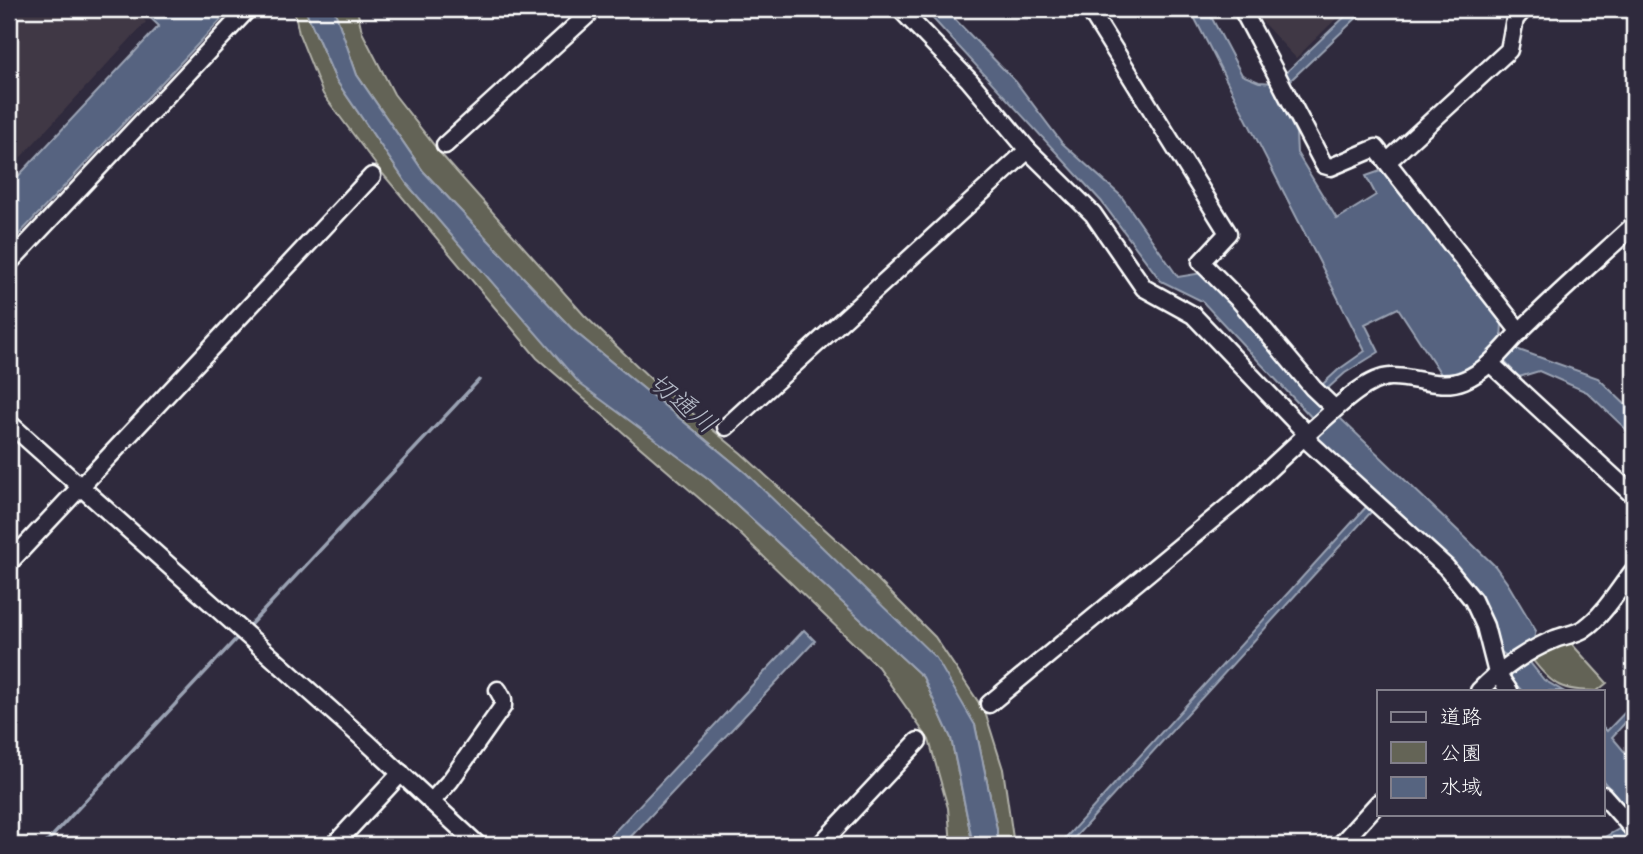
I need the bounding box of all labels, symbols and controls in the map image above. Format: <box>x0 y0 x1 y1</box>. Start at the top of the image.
water label: 切通川 <box>641 366 723 442</box>
legend <box>1377 690 1604 816</box>
text: 道路 <box>1440 704 1482 732</box>
text: 公園 <box>1440 740 1482 768</box>
text: 水域 <box>1440 774 1482 802</box>

